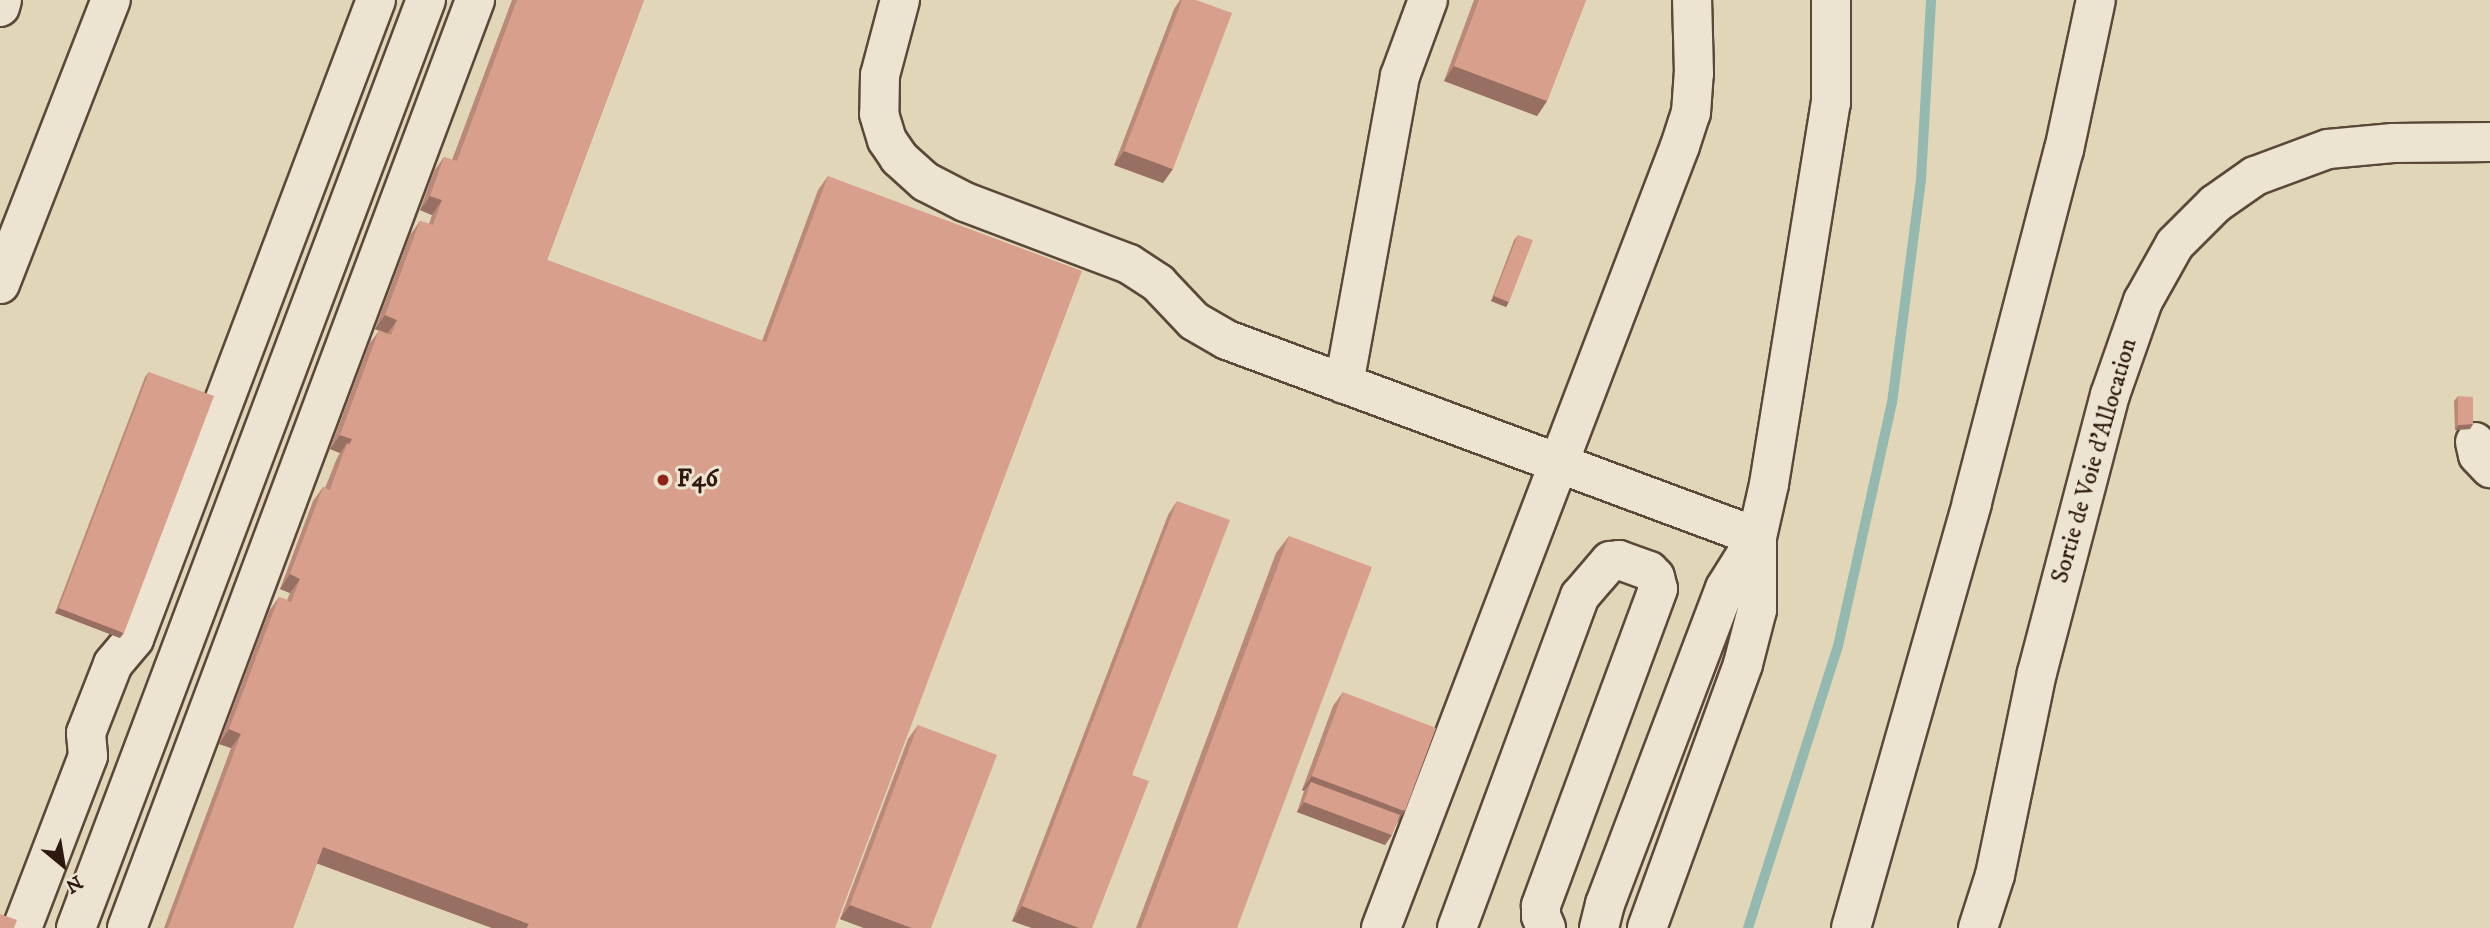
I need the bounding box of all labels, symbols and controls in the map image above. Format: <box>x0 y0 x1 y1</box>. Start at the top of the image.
street label: Sortie de Voie d'Allocation <box>2046 335 2144 587</box>
place label: F46 <box>677 466 718 494</box>
marker: F46 <box>655 472 671 488</box>
north arrow <box>28 830 98 900</box>
text: N <box>61 870 86 897</box>

